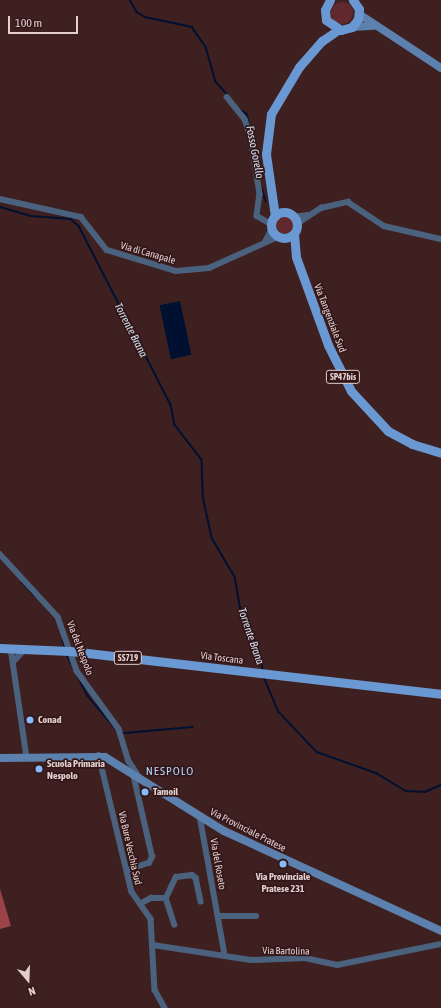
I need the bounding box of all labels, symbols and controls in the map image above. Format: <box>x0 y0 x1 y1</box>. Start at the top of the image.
scale bar <box>10 8 80 34</box>
text: 100 m <box>15 16 42 30</box>
water label: Fosso Gorello <box>243 124 267 180</box>
street label: Via di Canapale <box>119 239 177 267</box>
street label: Via Tangenziale Sud <box>311 282 349 354</box>
water label: Torrente Brana <box>112 301 150 359</box>
road number: SP47bis <box>325 370 361 384</box>
water label: Torrente Brana <box>235 606 267 666</box>
street label: Via del Nespolo <box>64 619 96 677</box>
street label: Via Toscana <box>200 649 244 667</box>
road number: SS719 <box>113 651 143 665</box>
place label: Conad <box>38 714 61 726</box>
marker: Conad <box>25 715 35 725</box>
place label: Scuola Primaria Nespolo <box>47 757 105 780</box>
marker: Scuola Primaria Nespolo <box>34 764 44 774</box>
district label: NESPOLO <box>146 765 194 779</box>
place label: Tamoil <box>153 786 178 798</box>
marker: Tamoil <box>140 787 150 797</box>
street label: Via Provinciale Pratese <box>208 806 288 854</box>
street label: Via Bure Vecchia Sud <box>116 810 144 886</box>
street label: Via del Roseto <box>208 837 228 891</box>
marker: Via Provinciale Pratese 231 <box>278 859 288 869</box>
place label: Via Provinciale Pratese 231 <box>256 870 310 894</box>
street label: Via Bartolina <box>262 945 310 957</box>
north arrow <box>8 960 48 1000</box>
text: N <box>27 985 37 998</box>

